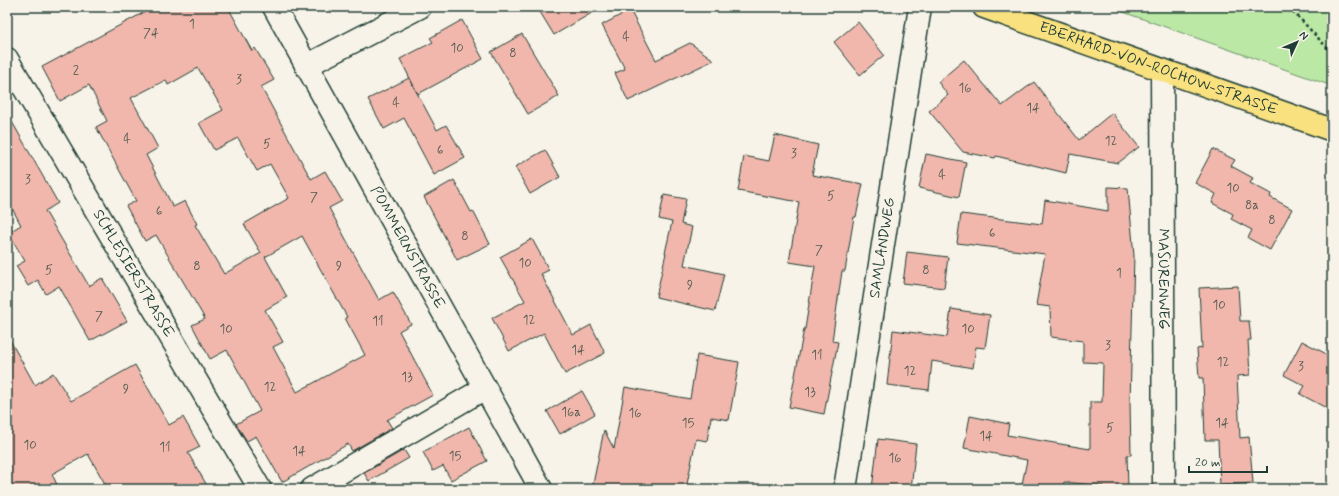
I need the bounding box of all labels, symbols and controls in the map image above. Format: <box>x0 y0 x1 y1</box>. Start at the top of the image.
house number: 1 <box>189 16 195 33</box>
street label: EBERHARD-VON-ROCHOW-STRASSE <box>1036 17 1281 120</box>
north arrow <box>1277 22 1317 62</box>
house number: 74 <box>143 25 159 42</box>
text: N <box>1296 28 1311 43</box>
house number: 4 <box>622 29 630 46</box>
house number: 10 <box>450 40 464 57</box>
house number: 8 <box>509 45 517 62</box>
house number: 2 <box>73 62 80 79</box>
house number: 3 <box>236 71 242 88</box>
house number: 16 <box>958 80 972 97</box>
house number: 4 <box>392 95 400 112</box>
house number: 14 <box>1026 100 1040 117</box>
house number: 4 <box>123 131 131 148</box>
house number: 12 <box>1105 133 1117 150</box>
house number: 5 <box>263 136 271 153</box>
house number: 6 <box>437 142 444 159</box>
house number: 3 <box>791 145 797 162</box>
house number: 4 <box>938 167 946 184</box>
house number: 3 <box>25 171 31 188</box>
house number: 10 <box>1226 180 1240 197</box>
street label: POMMERNSTRASSE <box>365 183 449 313</box>
house number: 5 <box>827 188 835 205</box>
house number: 7 <box>310 189 318 206</box>
street label: SAMLANDWEG <box>865 196 900 300</box>
house number: 8a <box>1245 197 1259 214</box>
house number: 6 <box>156 203 163 220</box>
street label: SCHLESIERSTRASSE <box>88 206 179 341</box>
house number: 8 <box>1268 212 1276 229</box>
house number: 6 <box>989 225 996 242</box>
house number: 8 <box>461 228 469 245</box>
street label: MASURENWEG <box>1153 229 1173 329</box>
house number: 7 <box>815 242 823 259</box>
house number: 10 <box>518 255 532 272</box>
house number: 8 <box>193 258 201 275</box>
house number: 9 <box>336 258 342 275</box>
house number: 5 <box>45 262 53 279</box>
house number: 8 <box>922 262 930 279</box>
house number: 1 <box>1116 265 1122 282</box>
house number: 9 <box>687 277 693 294</box>
house number: 10 <box>1212 297 1226 314</box>
house number: 7 <box>95 308 103 325</box>
house number: 12 <box>523 312 535 329</box>
house number: 11 <box>372 313 384 330</box>
house number: 10 <box>219 321 233 338</box>
house number: 10 <box>961 321 975 338</box>
house number: 3 <box>1105 337 1111 354</box>
house number: 14 <box>571 342 585 359</box>
house number: 11 <box>811 347 823 364</box>
house number: 12 <box>1217 354 1229 371</box>
house number: 3 <box>1298 358 1304 375</box>
house number: 12 <box>904 363 916 380</box>
house number: 13 <box>401 369 413 386</box>
house number: 12 <box>264 379 276 396</box>
house number: 9 <box>123 381 129 398</box>
house number: 13 <box>804 384 816 401</box>
house number: 16a <box>561 404 581 421</box>
house number: 16 <box>628 405 642 422</box>
house number: 15 <box>682 415 694 432</box>
house number: 14 <box>1215 415 1229 432</box>
house number: 5 <box>1106 420 1114 437</box>
house number: 14 <box>979 428 993 445</box>
house number: 10 <box>23 437 37 454</box>
house number: 11 <box>159 439 171 456</box>
house number: 14 <box>292 443 306 460</box>
house number: 15 <box>449 448 461 465</box>
scale bar <box>1189 448 1267 474</box>
house number: 16 <box>888 450 902 467</box>
text: 20 m <box>1195 455 1221 471</box>

